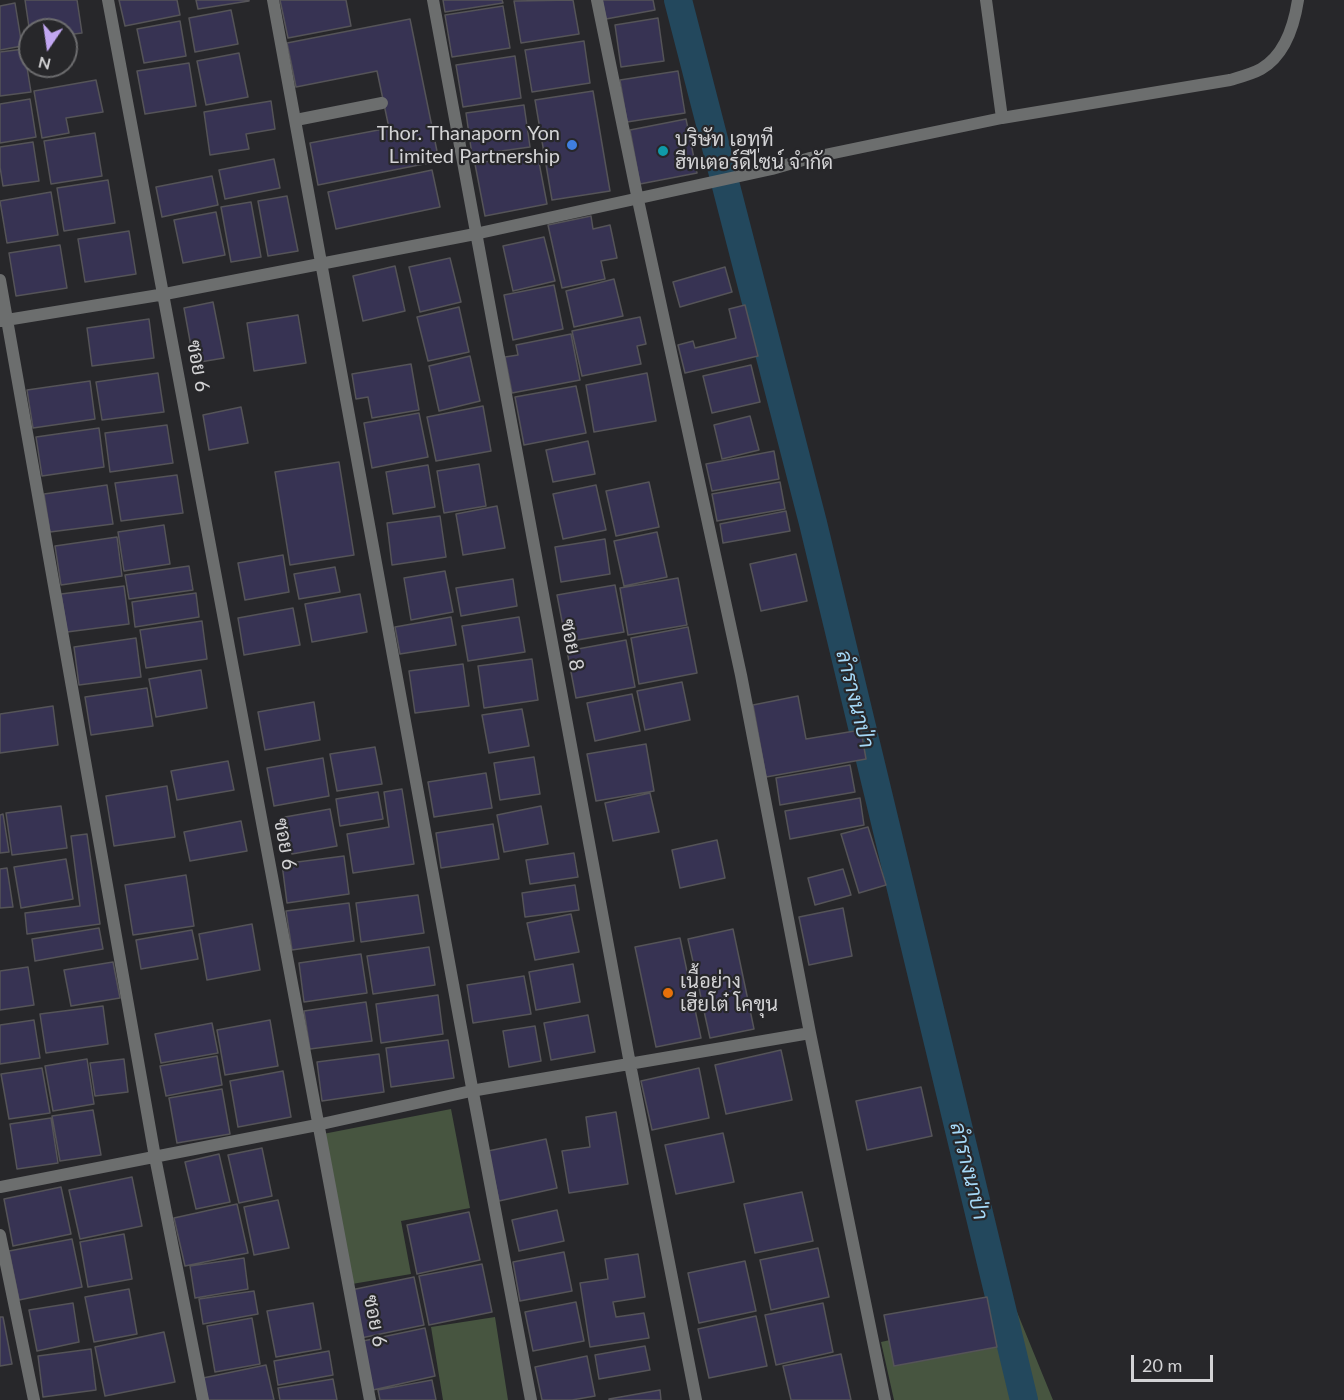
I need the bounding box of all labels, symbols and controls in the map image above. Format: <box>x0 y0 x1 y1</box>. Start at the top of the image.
north arrow <box>18 18 78 78</box>
text: N <box>36 53 52 75</box>
place label: Thor. Thanaporn Yon Limited Partnership <box>377 122 560 169</box>
place label: บริษัท เอทูที ฮีทเตอร์ดีไซน์ จำกัด <box>675 128 833 175</box>
marker: Thor. Thanaporn Yon Limited Partnership <box>565 138 579 152</box>
marker: บริษัท เอทูที ฮีทเตอร์ดีไซน์ จำกัด <box>656 144 670 158</box>
street label: ซอย 6 <box>182 338 214 394</box>
street label: ซอย 8 <box>555 617 589 673</box>
water label: ลำรางนาป่า <box>831 648 879 750</box>
street label: ซอย 6 <box>269 816 301 872</box>
place label: เนื้อย่าง เฮียโต๋ โคขุน <box>680 970 778 1017</box>
marker: เนื้อย่าง เฮียโต๋ โคขุน <box>661 986 675 1000</box>
water label: ลำรางนาป่า <box>945 1120 993 1222</box>
street label: ซอย 6 <box>358 1293 392 1349</box>
scale bar <box>1134 1343 1216 1381</box>
text: 20 m <box>1142 1354 1182 1376</box>

